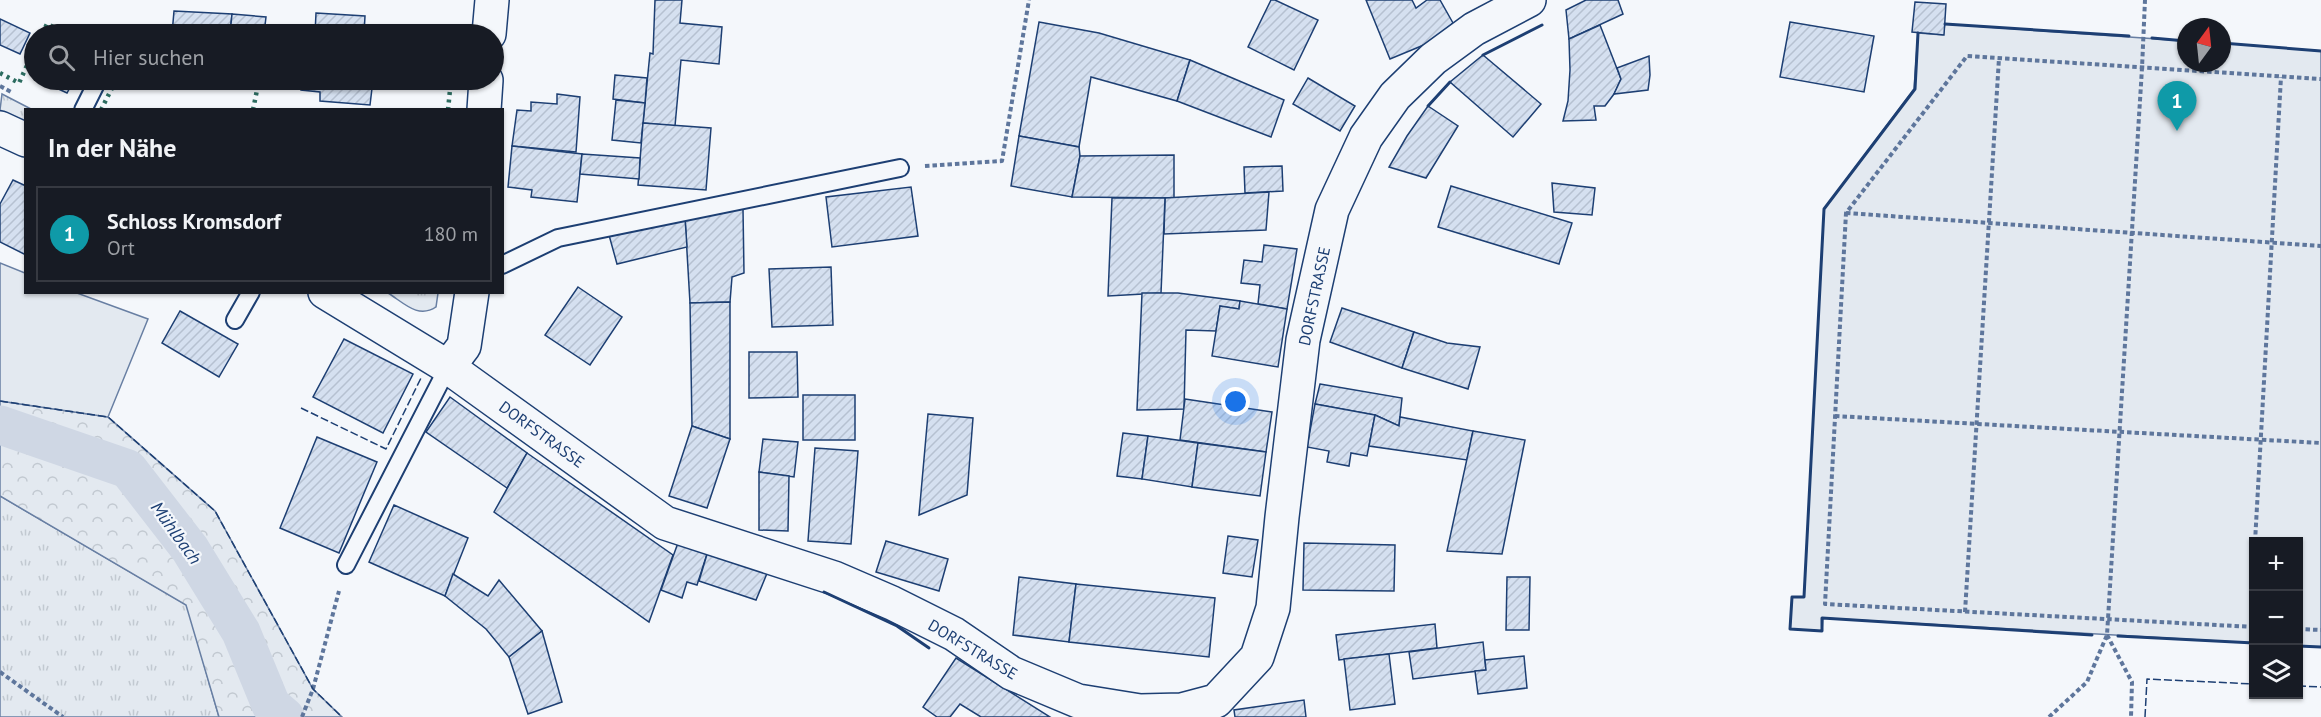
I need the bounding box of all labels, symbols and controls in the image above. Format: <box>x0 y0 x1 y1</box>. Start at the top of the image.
north arrow <box>2177 18 2231 72</box>
search box <box>24 24 504 90</box>
icon: search <box>45 41 78 74</box>
text: Hier suchen <box>93 43 205 71</box>
pin: 1 <box>2158 82 2196 131</box>
text: In der Nähe <box>48 131 176 164</box>
text: Schloss Kromsdorf <box>107 207 281 235</box>
text: 1 <box>64 221 75 247</box>
text: 180 m <box>424 221 478 247</box>
text: Ort <box>107 235 135 261</box>
street label: DORFSTRASSE <box>1294 245 1334 347</box>
your location <box>1221 387 1250 416</box>
street label: DORFSTRASSE <box>495 396 589 472</box>
water label: Mühlbach <box>146 497 207 569</box>
map controls <box>2249 537 2303 699</box>
button: + <box>2249 537 2303 591</box>
button: − <box>2249 591 2303 645</box>
street label: DORFSTRASSE <box>925 615 1021 683</box>
button: layers <box>2249 645 2303 699</box>

